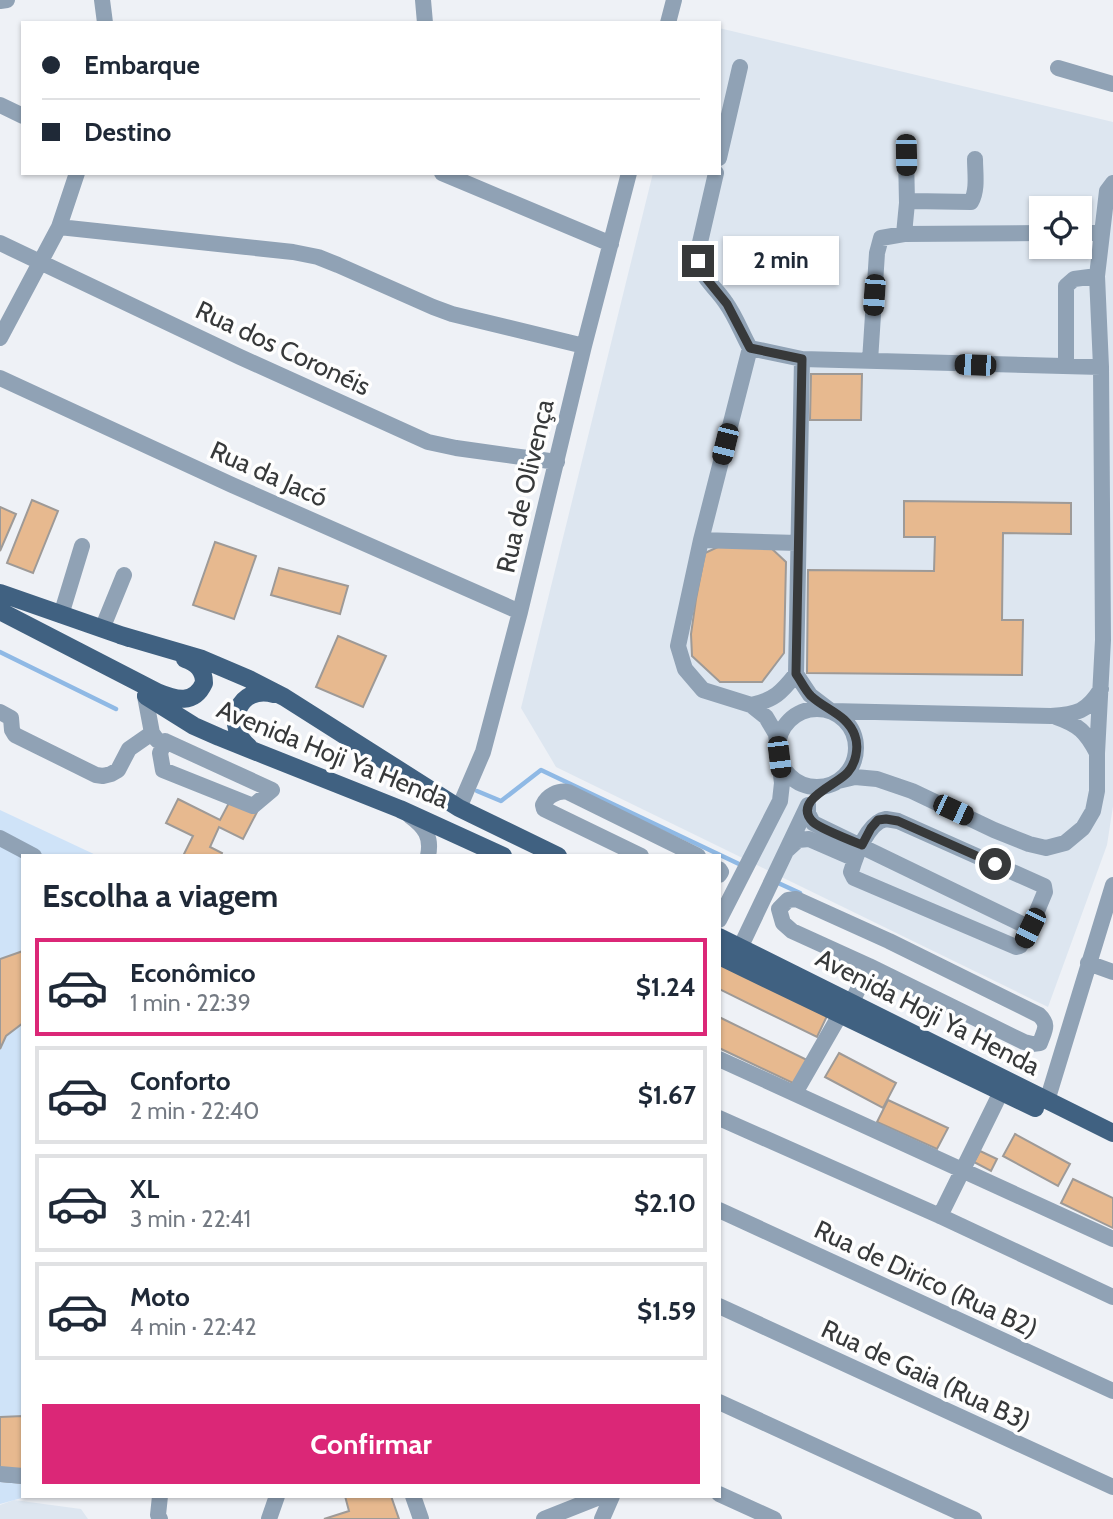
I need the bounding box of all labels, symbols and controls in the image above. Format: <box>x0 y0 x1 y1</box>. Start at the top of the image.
text: Embarque <box>84 49 200 81</box>
text: Destino <box>84 116 171 148</box>
car <box>896 134 917 176</box>
map controls <box>1029 196 1092 259</box>
button: locate <box>1029 196 1092 259</box>
callout: 2 min <box>722 236 838 286</box>
route end <box>682 245 714 277</box>
text: 2 min <box>753 246 809 274</box>
car <box>863 273 886 317</box>
street label: Rua dos Coronéis <box>191 294 376 403</box>
car <box>954 354 997 376</box>
street label: Rua de Olivença <box>489 396 561 576</box>
car <box>710 421 741 467</box>
street label: Rua da Jacó <box>205 434 333 514</box>
street label: Avenida Hoji Ya Henda <box>212 693 454 815</box>
car <box>767 735 792 779</box>
car <box>930 792 977 828</box>
route start <box>979 848 1011 880</box>
text: Escolha a viagem <box>42 876 278 915</box>
car <box>1012 905 1049 951</box>
street label: Avenida Hoji Ya Henda <box>811 942 1046 1083</box>
icon: car <box>46 956 109 1019</box>
text: Econômico <box>130 957 256 989</box>
text: $1.24 <box>636 971 696 1003</box>
text: 1 min · 22:39 <box>130 989 251 1017</box>
icon: car <box>46 1064 109 1127</box>
text: Conforto <box>130 1065 231 1097</box>
text: $1.67 <box>638 1079 696 1111</box>
text: 2 min · 22:40 <box>130 1097 259 1125</box>
icon: car <box>46 1172 109 1235</box>
text: XL <box>130 1173 159 1205</box>
text: $2.10 <box>634 1187 696 1219</box>
text: 3 min · 22:41 <box>130 1205 251 1233</box>
street label: Rua de Dirico (Rua B2) <box>809 1213 1043 1345</box>
icon: car <box>46 1280 109 1343</box>
text: Moto <box>130 1281 190 1313</box>
text: $1.59 <box>637 1295 696 1327</box>
text: 4 min · 22:42 <box>130 1313 256 1341</box>
street label: Rua de Gaia (Rua B3) <box>816 1313 1036 1437</box>
button: Confirmar <box>42 1404 700 1484</box>

